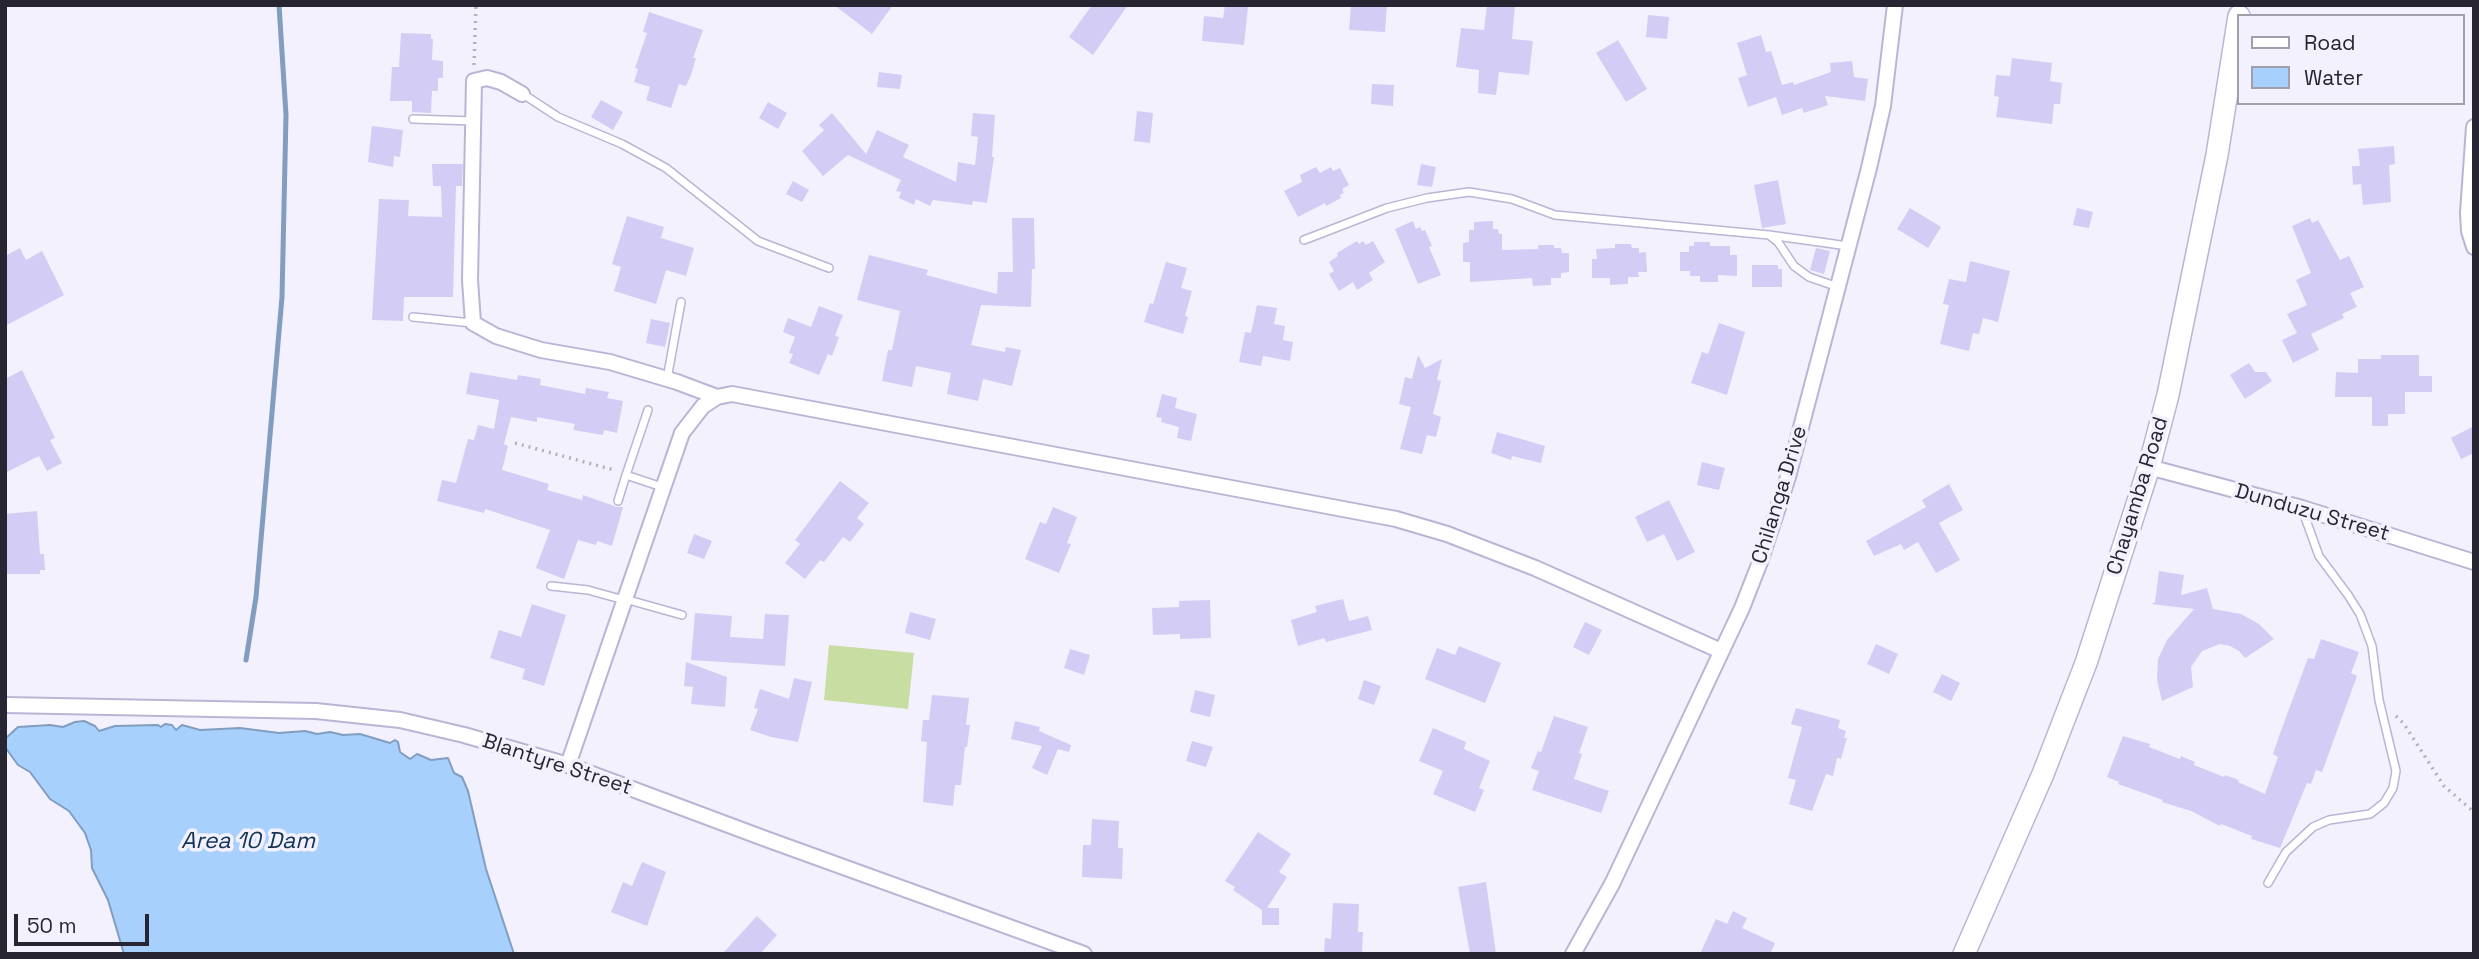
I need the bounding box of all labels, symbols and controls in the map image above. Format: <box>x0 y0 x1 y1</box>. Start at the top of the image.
legend <box>2238 14 2465 105</box>
text: Road <box>2304 29 2356 56</box>
text: Water <box>2304 64 2363 91</box>
street label: Chayamba Road <box>2102 414 2174 578</box>
street label: Chilanga Drive <box>1747 423 1813 567</box>
street label: Dunduzu Street <box>2232 479 2392 547</box>
street label: Blantyre Street <box>479 729 635 801</box>
water label: Area 10 Dam <box>181 828 315 856</box>
scale bar <box>18 900 152 944</box>
text: 50 m <box>27 912 77 939</box>

